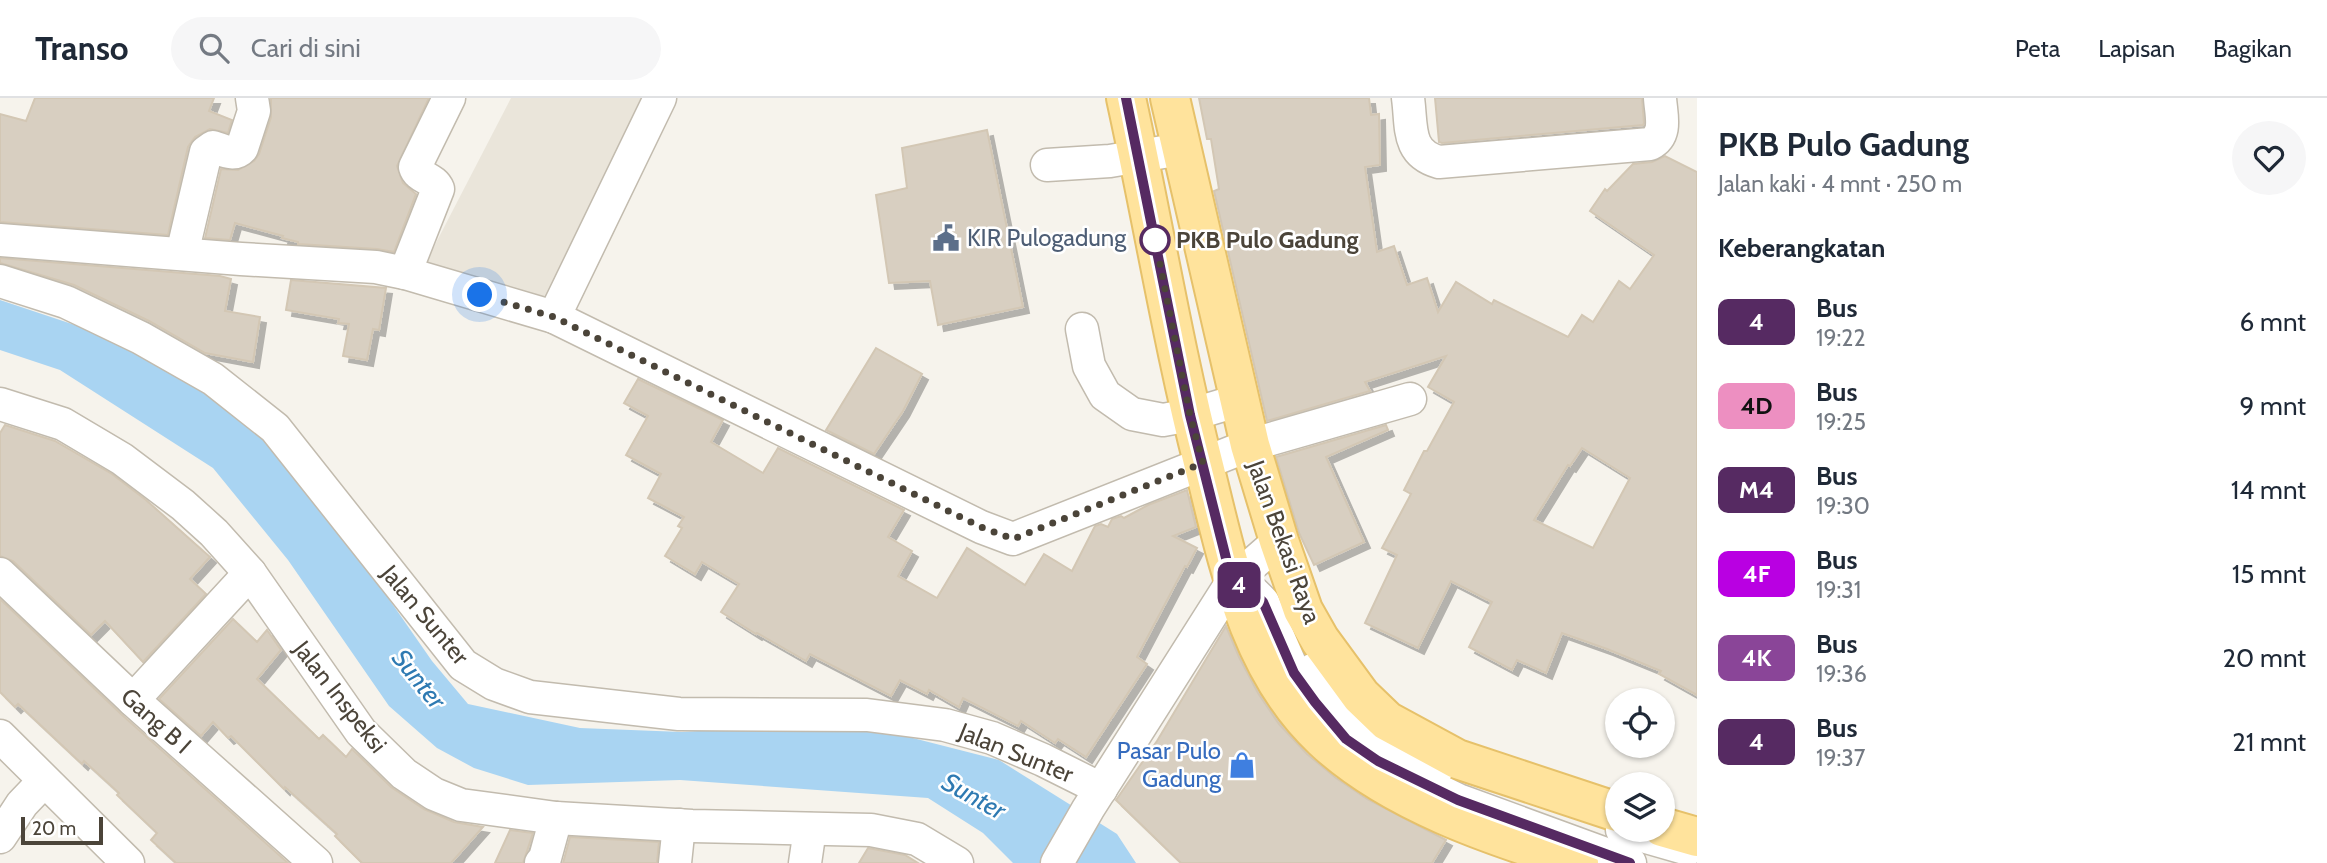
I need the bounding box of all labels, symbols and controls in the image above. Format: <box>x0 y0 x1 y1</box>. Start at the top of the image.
search box <box>171 17 661 80</box>
text: Transo <box>35 28 129 68</box>
icon: search <box>195 29 233 67</box>
text: Cari di sini <box>251 32 361 64</box>
text: Peta <box>2015 34 2060 63</box>
text: Lapisan <box>2098 34 2175 63</box>
text: Bagikan <box>2213 34 2292 63</box>
button: heart <box>2232 121 2306 195</box>
text: PKB Pulo Gadung <box>1718 124 1969 164</box>
text: Jalan kaki · 4 mnt · 250 m <box>1718 170 1962 198</box>
public building icon: KIR Pulogadung <box>931 223 961 253</box>
place label: KIR Pulogadung <box>967 223 1127 252</box>
marker: PKB Pulo Gadung <box>1140 225 1170 255</box>
place label: PKB Pulo Gadung <box>1176 225 1359 254</box>
text: Keberangkatan <box>1718 232 1885 264</box>
your location <box>462 277 497 312</box>
text: Bus <box>1816 292 1857 324</box>
text: 6 mnt <box>2239 306 2306 338</box>
text: 4 <box>1749 307 1764 336</box>
text: 19:22 <box>1816 324 1865 352</box>
text: Bus <box>1816 376 1857 408</box>
text: 9 mnt <box>2239 390 2306 422</box>
text: 4D <box>1740 391 1773 420</box>
text: 19:25 <box>1816 408 1866 436</box>
street label: Jalan Bekasi Raya <box>1241 455 1328 628</box>
text: Bus <box>1816 460 1857 492</box>
text: 14 mnt <box>2231 474 2306 506</box>
text: M4 <box>1739 475 1774 504</box>
text: 19:30 <box>1816 492 1870 520</box>
text: Bus <box>1816 544 1857 576</box>
street label: Jalan Sunter <box>375 558 476 671</box>
text: 15 mnt <box>2232 558 2306 590</box>
text: 4F <box>1743 559 1770 588</box>
line badge: 4 <box>1216 562 1262 608</box>
text: 4 <box>1232 570 1246 599</box>
text: 19:31 <box>1816 576 1861 604</box>
text: Bus <box>1816 628 1857 660</box>
street label: Jalan Inspeksi <box>287 634 393 758</box>
text: 20 mnt <box>2222 642 2306 674</box>
water label: Sunter <box>385 643 453 716</box>
text: 4K <box>1742 643 1771 672</box>
text: 19:36 <box>1816 660 1867 688</box>
street label: Gang B I <box>115 682 197 760</box>
map controls <box>1605 688 1675 842</box>
button: locate <box>1605 688 1675 758</box>
text: Bus <box>1816 712 1857 744</box>
street label: Jalan Sunter <box>954 716 1078 789</box>
text: 21 mnt <box>2232 726 2306 758</box>
text: 4 <box>1749 727 1764 756</box>
place label: Pasar Pulo Gadung <box>1117 736 1222 793</box>
text: 19:37 <box>1816 744 1865 772</box>
shop icon: Pasar Pulo Gadung <box>1227 750 1257 780</box>
water label: Sunter <box>937 766 1012 827</box>
button: layers <box>1605 772 1675 842</box>
scale bar <box>21 814 103 846</box>
text: 20 m <box>32 817 76 840</box>

